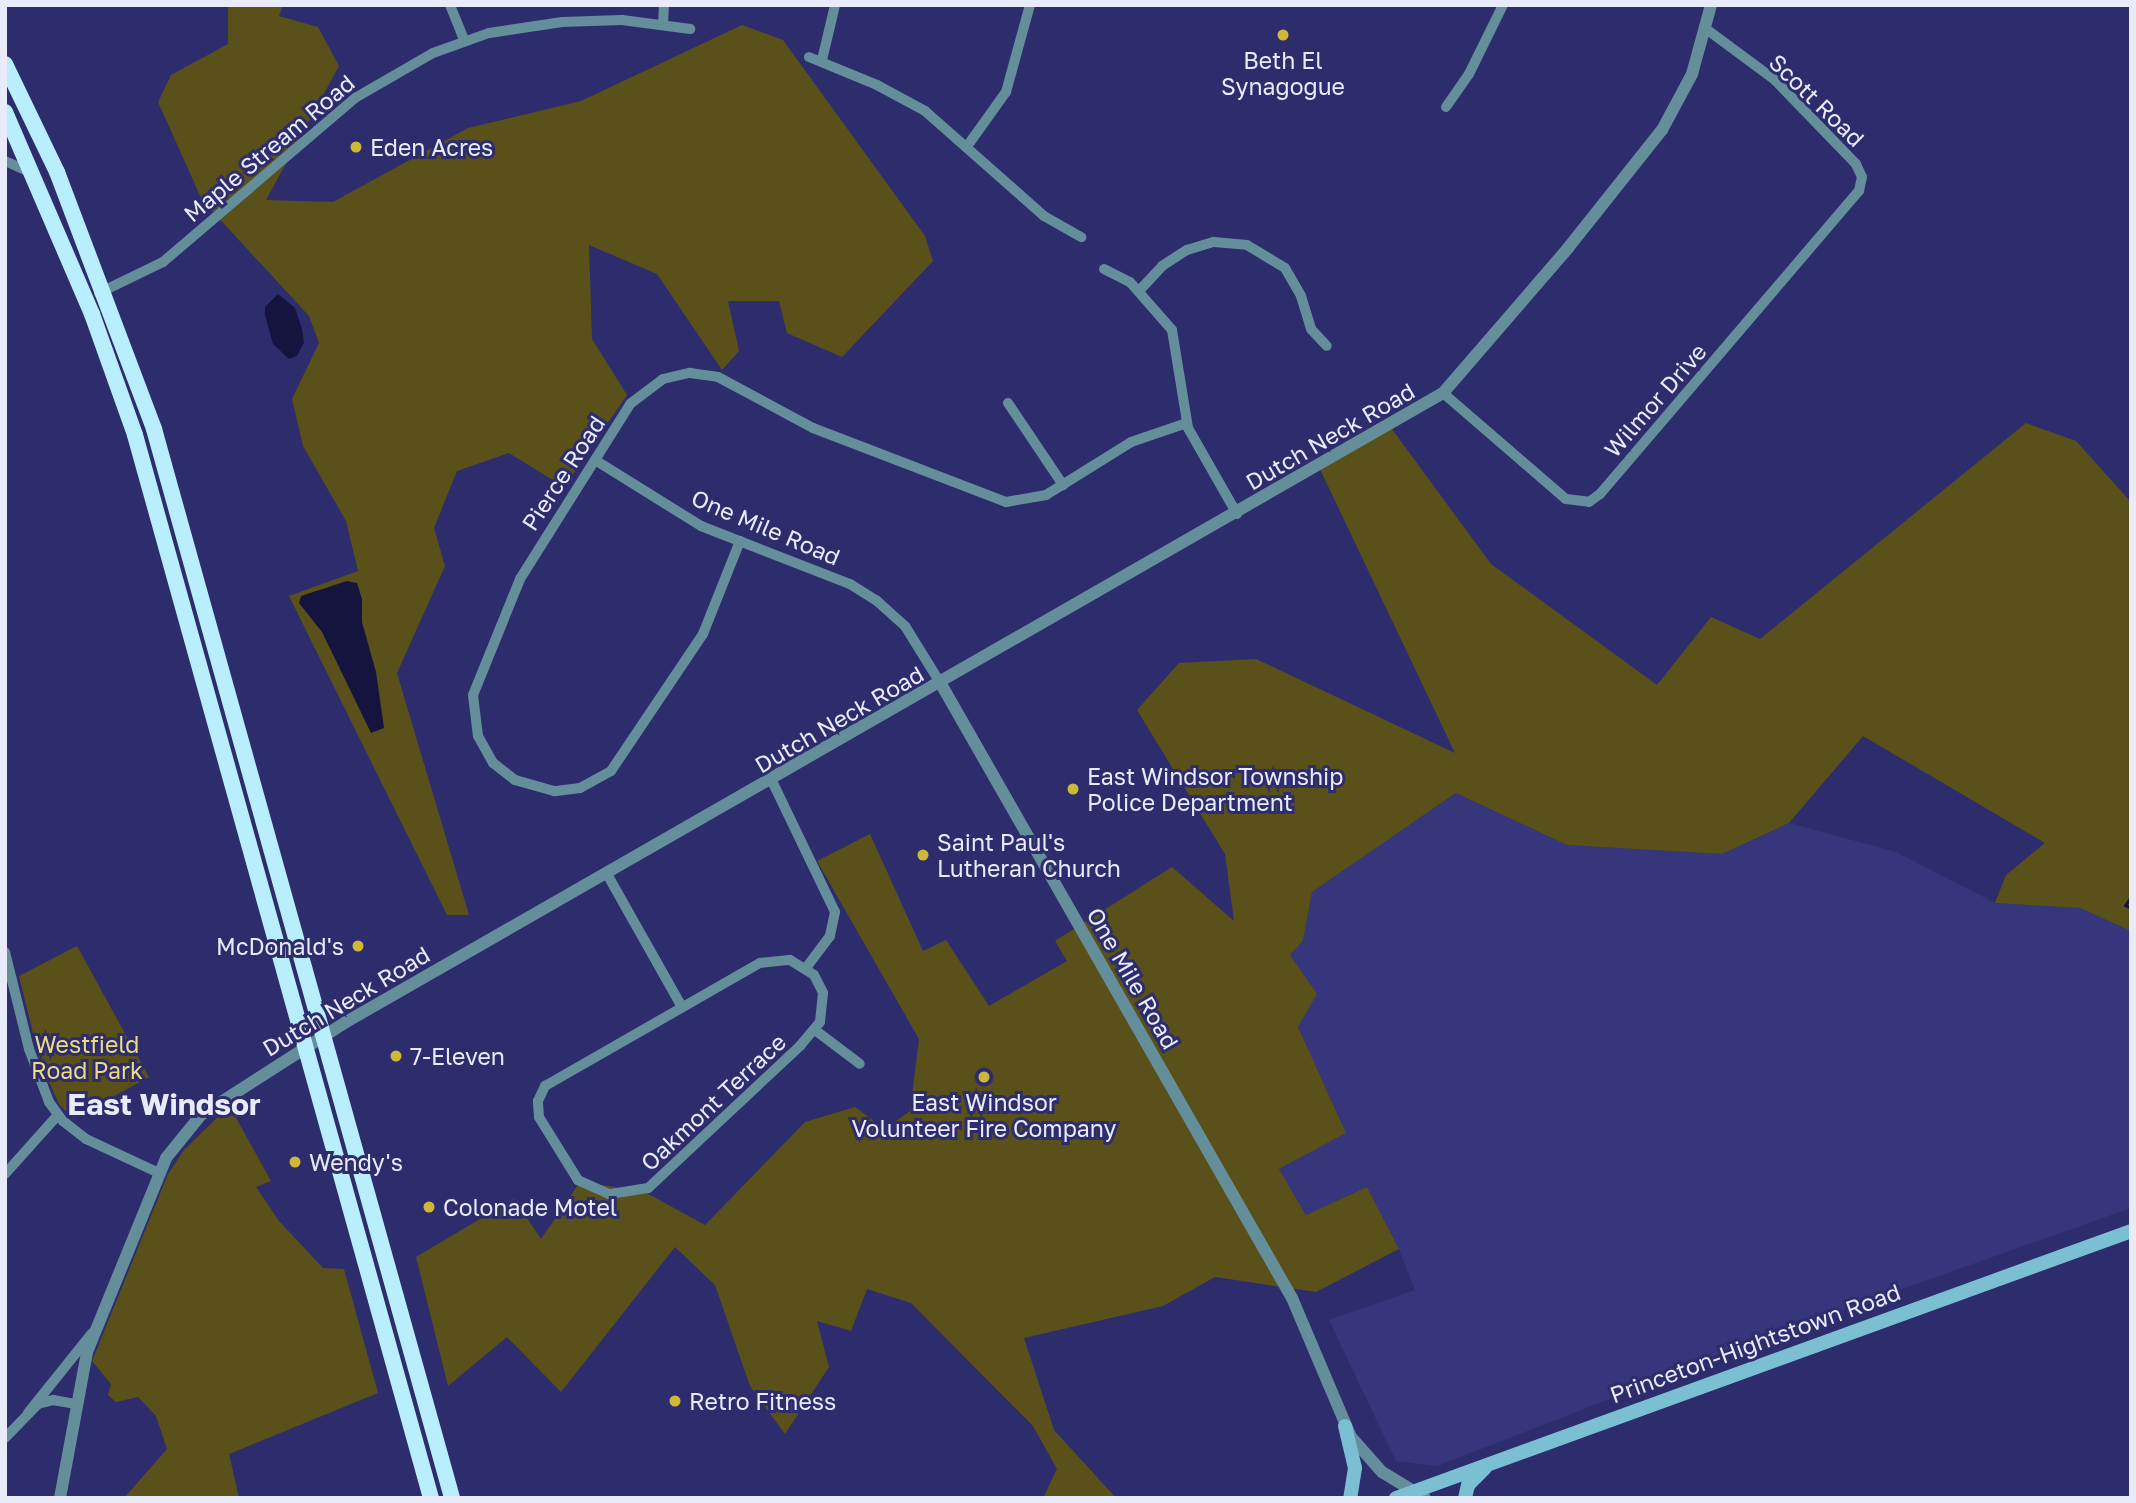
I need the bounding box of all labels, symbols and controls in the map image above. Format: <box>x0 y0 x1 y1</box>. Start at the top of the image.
marker: Beth El Synagogue <box>1275 27 1291 43</box>
place label: Beth El Synagogue <box>1221 46 1345 100</box>
street label: Scott Road <box>1764 48 1870 152</box>
street label: Maple Stream Road <box>178 69 360 227</box>
place label: Eden Acres <box>370 133 493 161</box>
marker: Eden Acres <box>348 139 364 155</box>
street label: Wilmor Drive <box>1598 338 1712 462</box>
street label: Dutch Neck Road <box>1241 377 1419 495</box>
street label: Pierce Road <box>516 410 610 536</box>
street label: One Mile Road <box>688 483 844 571</box>
street label: Dutch Neck Road <box>750 660 928 778</box>
place label: East Windsor Township Police Department <box>1087 762 1343 816</box>
marker: East Windsor Township Police Department <box>1065 781 1081 797</box>
place label: Saint Paul's Lutheran Church <box>937 828 1121 882</box>
marker: Saint Paul's Lutheran Church <box>915 847 931 863</box>
street label: One Mile Road <box>1081 902 1185 1054</box>
place label: McDonald's <box>216 932 344 960</box>
marker: McDonald's <box>350 938 366 954</box>
street label: Dutch Neck Road <box>257 940 435 1062</box>
street label: Oakmont Terrace <box>635 1028 791 1176</box>
park label: Westfield Road Park <box>31 1030 143 1084</box>
place label: 7-Eleven <box>410 1042 505 1070</box>
marker: 7-Eleven <box>388 1048 404 1064</box>
marker: East Windsor Volunteer Fire Company <box>976 1069 992 1085</box>
district label: East Windsor <box>67 1086 261 1122</box>
place label: East Windsor Volunteer Fire Company <box>852 1088 1116 1142</box>
place label: Wendy's <box>309 1148 403 1176</box>
marker: Wendy's <box>287 1154 303 1170</box>
place label: Colonade Motel <box>443 1193 617 1221</box>
marker: Colonade Motel <box>421 1199 437 1215</box>
street label: Princeton-Hightstown Road <box>1606 1278 1904 1408</box>
place label: Retro Fitness <box>689 1387 836 1415</box>
marker: Retro Fitness <box>667 1393 683 1409</box>

